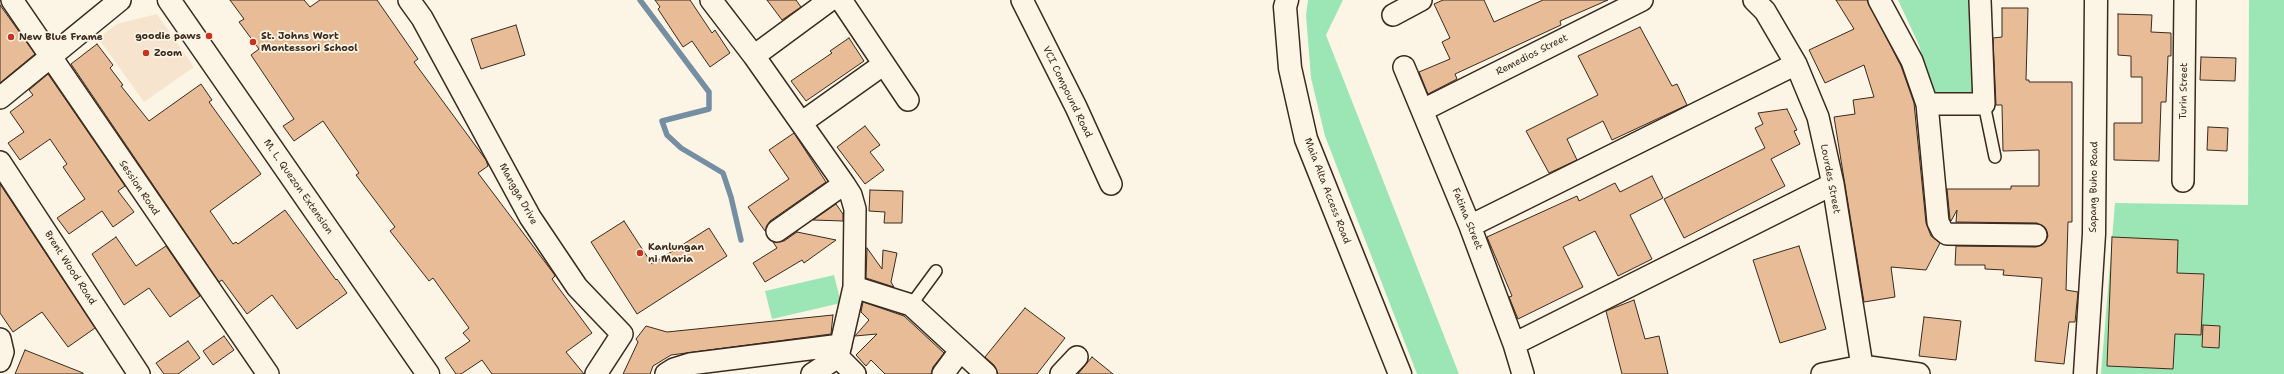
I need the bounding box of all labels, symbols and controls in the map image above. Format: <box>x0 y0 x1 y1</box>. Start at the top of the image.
place label: goodie paws <box>135 30 201 42</box>
place label: St. Johns Wort Montessori School <box>261 30 358 54</box>
place label: New Blue Frame <box>19 31 103 43</box>
marker: goodie paws <box>204 31 214 41</box>
marker: New Blue Frame <box>6 32 16 42</box>
street label: Remedios Street <box>1494 32 1570 78</box>
marker: St. Johns Wort Montessori School <box>248 37 258 47</box>
street label: VCI Compound Road <box>1040 44 1094 140</box>
place label: Zoom <box>154 47 182 59</box>
marker: Zoom <box>141 48 151 58</box>
street label: Turin Street <box>2178 63 2190 119</box>
street label: Maia Alta Access Road <box>1301 136 1353 246</box>
street label: M. L. Quezon Extension <box>261 137 335 237</box>
street label: Sapang Buho Road <box>2087 141 2101 233</box>
street label: Lourdes Street <box>1817 143 1843 215</box>
street label: Session Road <box>116 158 162 218</box>
street label: Mangga Drive <box>496 161 540 227</box>
street label: Fatima Street <box>1449 186 1485 252</box>
street label: Brent Wood Road <box>42 229 98 307</box>
place label: Kanlungan ni Maria <box>648 241 704 264</box>
marker: Kanlungan ni Maria <box>635 248 645 258</box>

